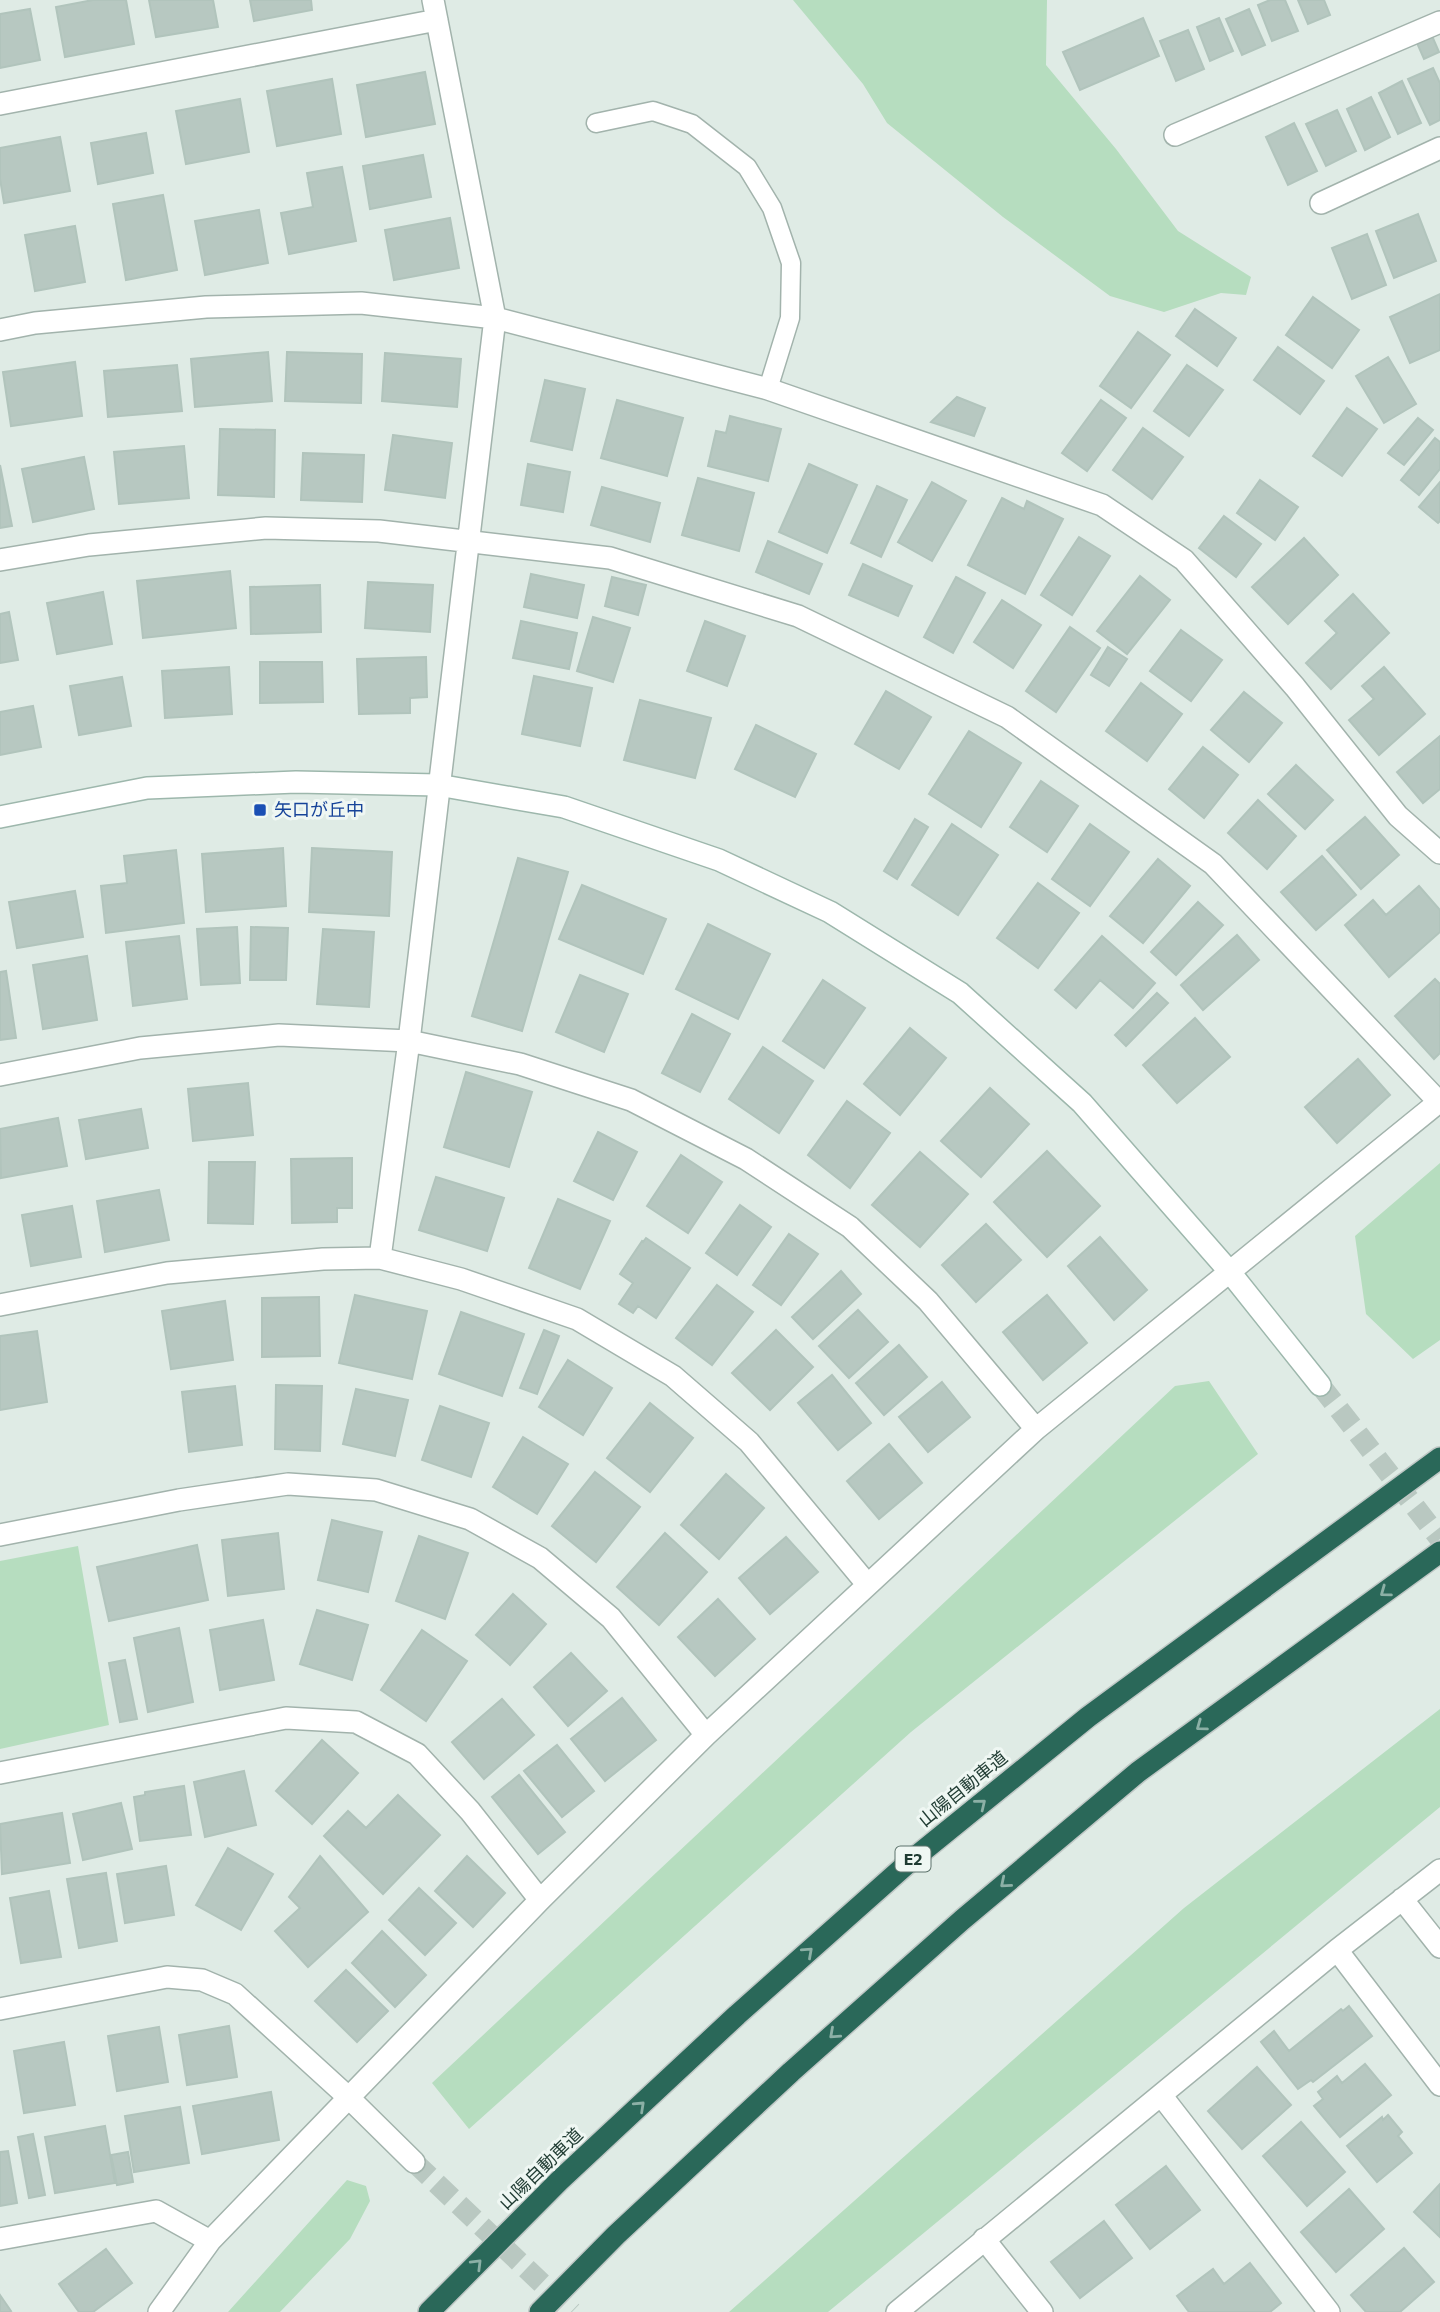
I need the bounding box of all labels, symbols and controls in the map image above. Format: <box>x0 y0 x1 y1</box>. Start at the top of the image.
place label: 矢口が丘中 <box>274 798 364 820</box>
marker: 矢口が丘中 <box>252 802 268 818</box>
one-way arrow <box>1380 1584 1393 1596</box>
one-way arrow <box>1196 1718 1209 1730</box>
street label: 山陽自動車道 <box>913 1746 1011 1831</box>
one-way arrow <box>972 1800 985 1812</box>
road number: E2 <box>895 1846 930 1871</box>
one-way arrow <box>1000 1875 1012 1888</box>
one-way arrow <box>800 1948 813 1960</box>
one-way arrow <box>829 2025 842 2038</box>
one-way arrow <box>632 2101 645 2114</box>
street label: 山陽自動車道 <box>494 2123 587 2214</box>
one-way arrow <box>469 2259 482 2272</box>

